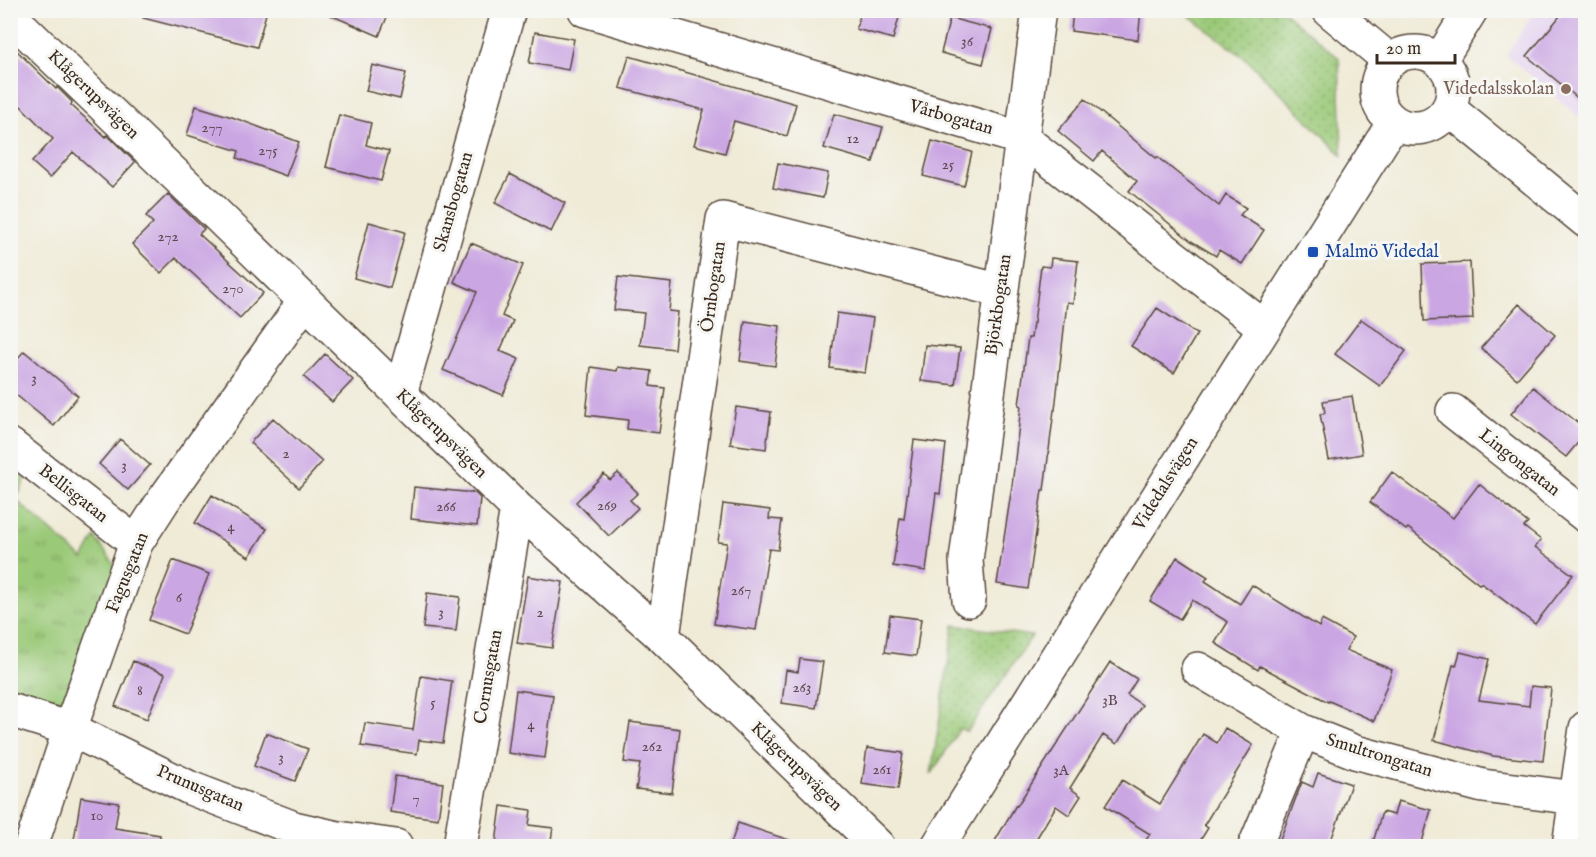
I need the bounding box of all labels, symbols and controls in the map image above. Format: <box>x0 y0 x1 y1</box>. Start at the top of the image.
scale bar <box>1377 27 1455 65</box>
house number: 36 <box>961 32 974 51</box>
text: 20 m <box>1386 38 1421 61</box>
street label: Klågerupsvägen <box>42 45 144 145</box>
place label: Videdalsskolan <box>1442 78 1554 101</box>
marker: Videdalsskolan <box>1559 82 1573 96</box>
street label: Vårbogatan <box>905 95 996 141</box>
house number: 277 <box>202 118 222 137</box>
house number: 12 <box>847 129 859 148</box>
house number: 275 <box>258 141 278 160</box>
street label: Skansbogatan <box>429 149 479 255</box>
house number: 25 <box>942 155 955 174</box>
house number: 272 <box>158 227 178 246</box>
street label: Örnbogatan <box>695 240 732 334</box>
place label: Malmö Videdal <box>1325 241 1439 264</box>
marker: Malmö Videdal <box>1306 245 1320 259</box>
street label: Björkbogatan <box>980 252 1018 357</box>
house number: 270 <box>222 279 244 298</box>
house number: 3 <box>31 369 37 388</box>
street label: Klågerupsvägen <box>390 384 492 484</box>
street label: Lingongatan <box>1474 424 1565 502</box>
street label: Videdalsvägen <box>1128 432 1204 536</box>
house number: 2 <box>282 444 290 463</box>
house number: 3 <box>121 456 127 475</box>
street label: Bellisgatan <box>34 460 113 529</box>
house number: 269 <box>597 496 617 515</box>
house number: 266 <box>436 497 457 516</box>
house number: 4 <box>227 517 235 536</box>
street label: Fagusgatan <box>101 529 155 617</box>
house number: 267 <box>731 581 751 600</box>
house number: 6 <box>176 588 183 607</box>
house number: 3 <box>438 603 444 622</box>
house number: 2 <box>536 603 544 622</box>
street label: Cornusgatan <box>469 628 509 726</box>
house number: 263 <box>793 678 811 697</box>
house number: 8 <box>137 681 143 700</box>
house number: 3B <box>1102 691 1118 710</box>
house number: 5 <box>430 693 436 712</box>
house number: 4 <box>527 715 535 734</box>
street label: Klågerupsvägen <box>745 717 847 817</box>
street label: Smultrongatan <box>1323 729 1436 783</box>
house number: 262 <box>642 737 662 756</box>
house number: 3 <box>278 748 284 767</box>
street label: Prunusgatan <box>153 760 247 818</box>
house number: 261 <box>873 760 891 779</box>
house number: 3A <box>1053 761 1070 780</box>
house number: 7 <box>412 789 420 808</box>
house number: 10 <box>91 806 103 825</box>

